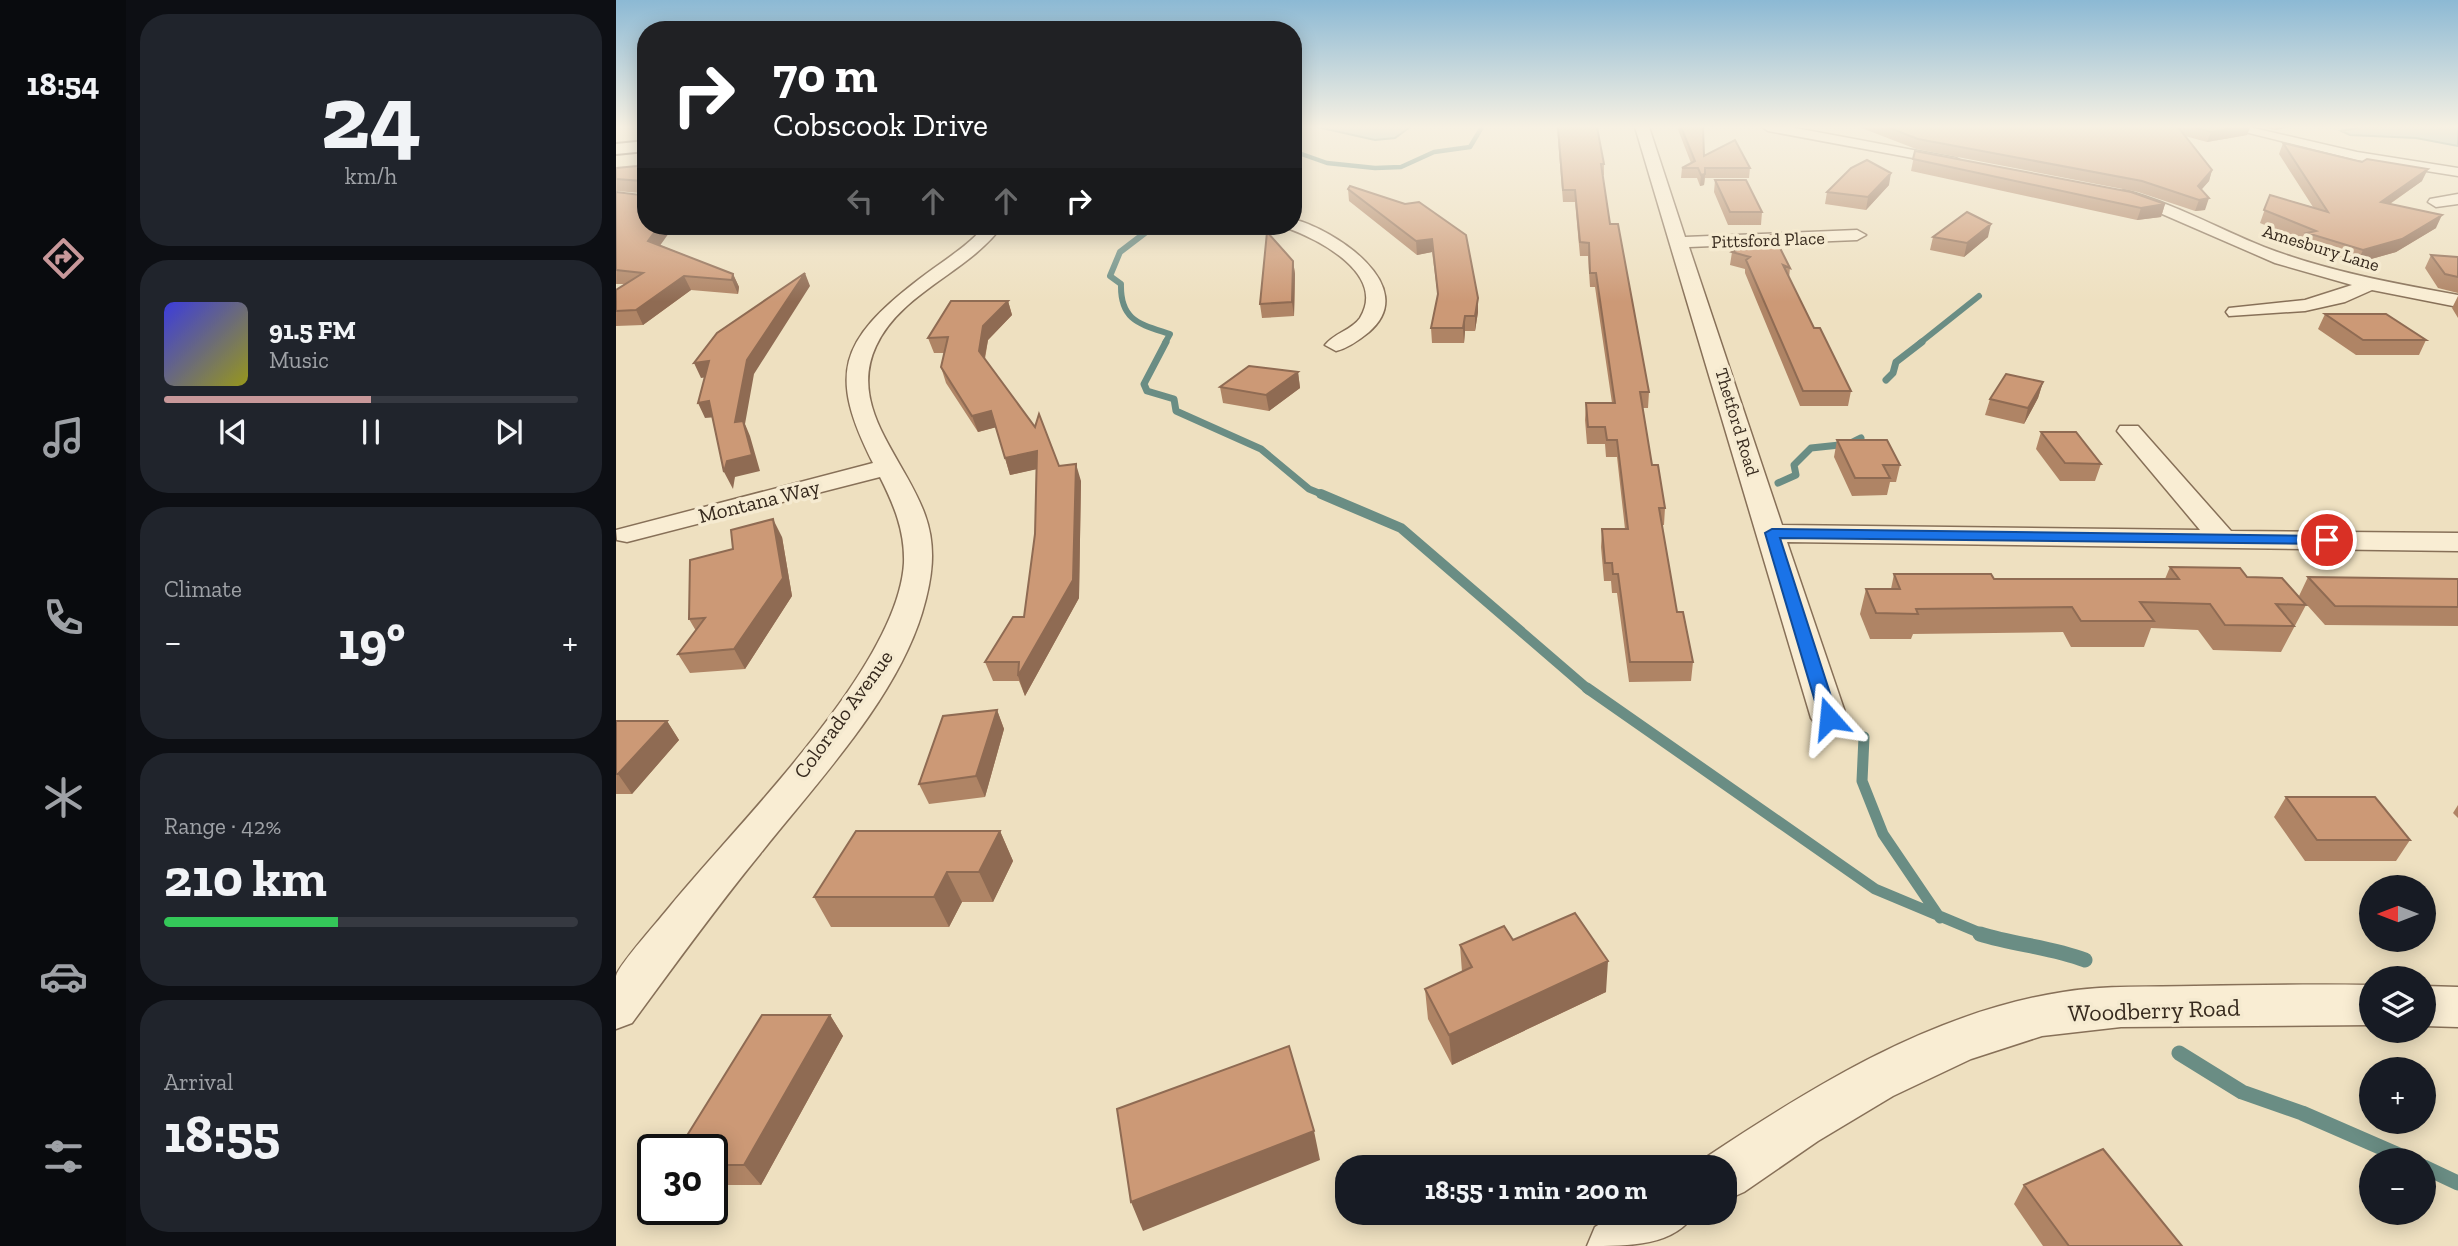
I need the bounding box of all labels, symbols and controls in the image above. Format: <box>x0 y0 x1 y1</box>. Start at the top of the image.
text: 70 m <box>773 46 878 105</box>
icon: right <box>658 49 749 140</box>
text: 24 <box>321 62 421 171</box>
text: 18:54 <box>26 65 100 103</box>
text: Cobscook Drive <box>773 106 988 144</box>
text: km/h <box>345 162 397 190</box>
icon: left <box>841 182 879 220</box>
icon: ahead <box>914 182 952 220</box>
icon: ahead <box>987 182 1025 220</box>
icon: right <box>1060 182 1098 220</box>
street label: Amesbury Lane <box>2260 220 2382 276</box>
street label: Pittsford Place <box>1711 227 1825 253</box>
icon: directions <box>39 234 88 283</box>
text: 91.5 FM <box>269 314 356 346</box>
text: Music <box>269 346 329 374</box>
street label: Thetford Road <box>1710 365 1764 479</box>
icon: music <box>39 413 88 462</box>
icon: previous <box>214 413 252 451</box>
icon: pause <box>352 413 390 451</box>
icon: next <box>490 413 528 451</box>
street label: Montana Way <box>696 474 823 528</box>
pin <box>2297 510 2357 570</box>
icon: arrive <box>2308 521 2346 559</box>
text: Climate <box>164 575 242 603</box>
icon: phone <box>39 593 88 642</box>
text: 19° <box>338 610 405 672</box>
text: − <box>164 619 182 665</box>
text: + <box>562 619 578 665</box>
street label: Colorado Avenue <box>788 645 898 783</box>
position arrow <box>1792 681 1866 755</box>
icon: climate <box>39 773 88 822</box>
text: Range · 42% <box>164 812 281 840</box>
text: 210 km <box>164 847 327 909</box>
north arrow <box>2359 875 2436 952</box>
map controls <box>2359 875 2436 1225</box>
icon: car <box>39 952 88 1001</box>
button: layers <box>2359 966 2436 1043</box>
street label: Woodberry Road <box>2067 993 2241 1027</box>
button: + <box>2359 1057 2436 1134</box>
text: Arrival <box>164 1068 233 1096</box>
text: 18:55 <box>164 1103 280 1165</box>
icon: filters <box>39 1132 88 1181</box>
speed limit sign: 30 <box>637 1134 728 1225</box>
button: − <box>2359 1148 2436 1225</box>
text: 18:55 · 1 min · 200 m <box>1425 1174 1647 1206</box>

